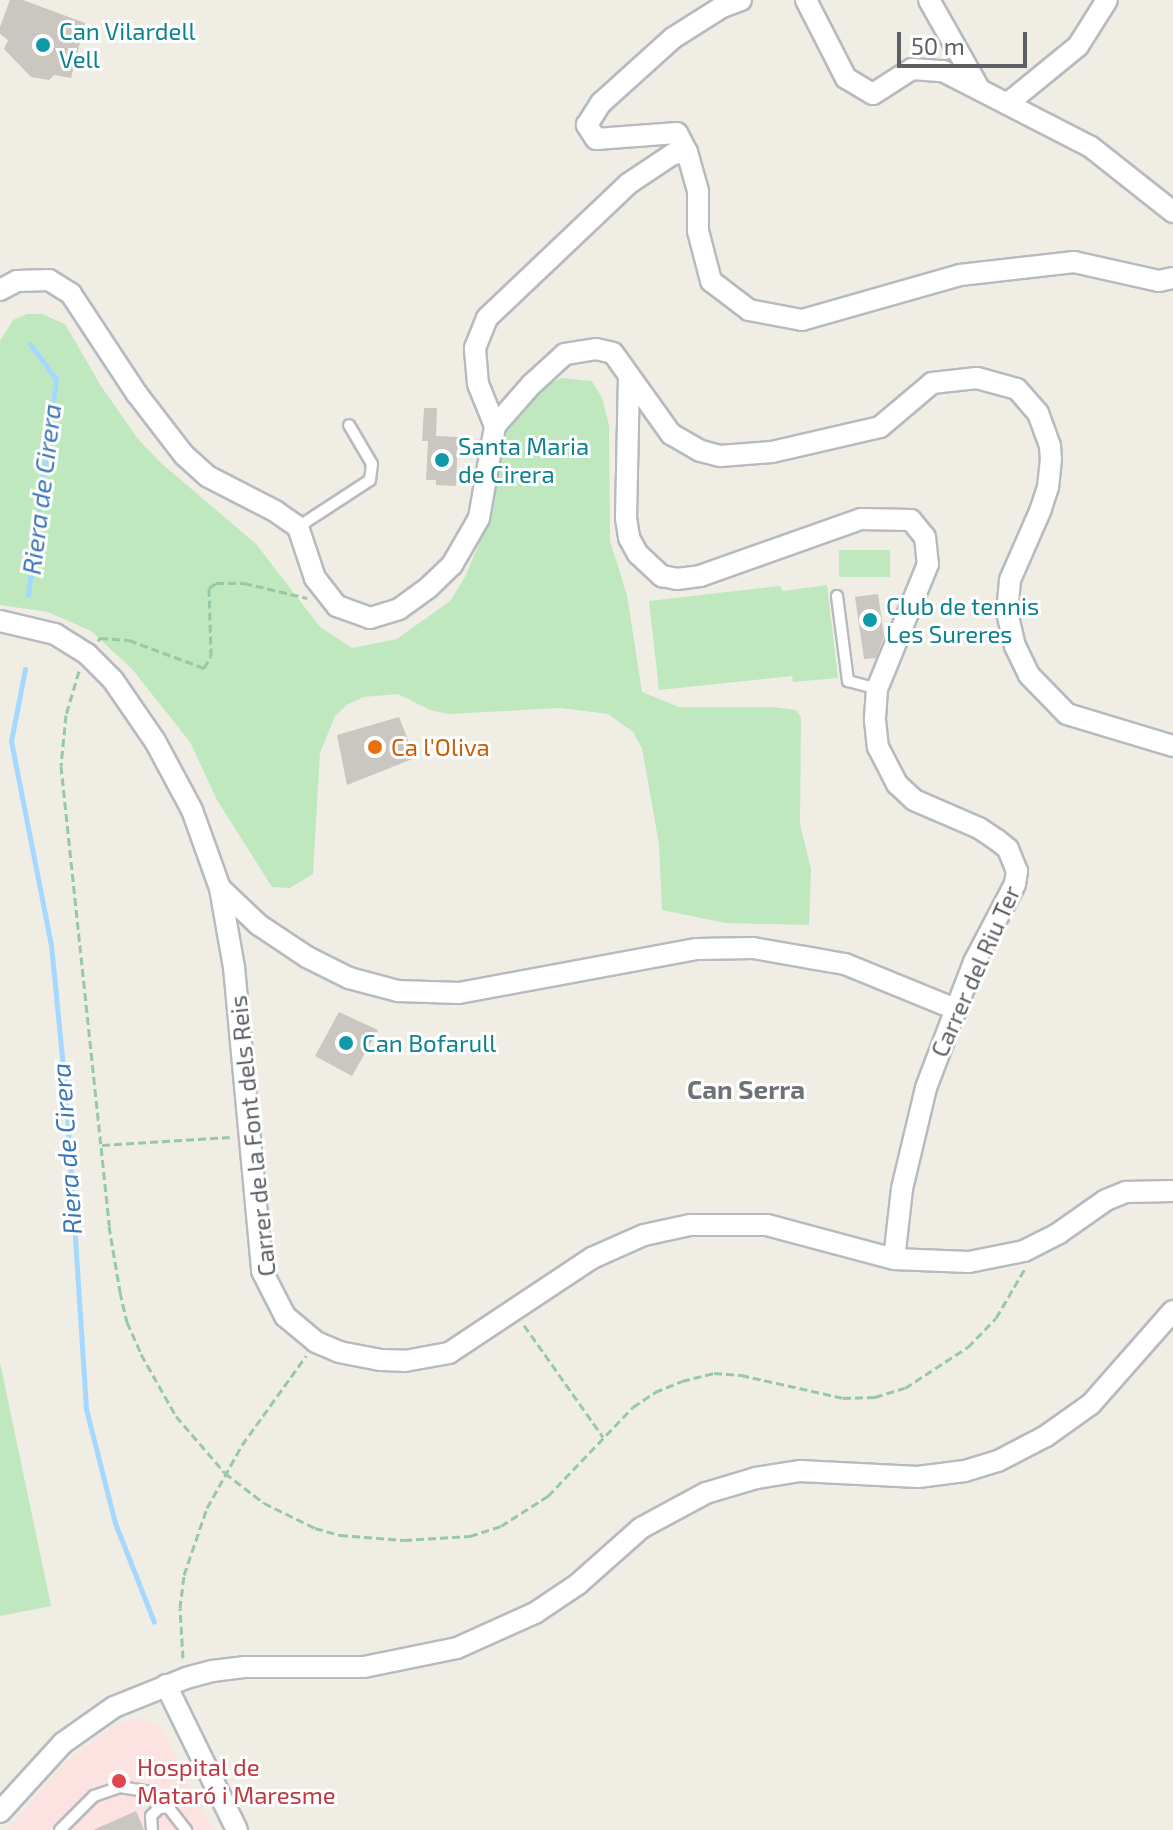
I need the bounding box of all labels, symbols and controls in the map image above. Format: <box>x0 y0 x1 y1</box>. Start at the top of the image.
scale bar <box>901 16 1031 66</box>
place label: Can Vilardell Vell <box>59 17 196 73</box>
text: 50 m <box>911 31 965 60</box>
marker: Can Vilardell Vell <box>34 36 52 54</box>
water label: Riera de Cirera <box>15 402 67 576</box>
place label: Santa Maria de Cirera <box>458 432 589 488</box>
marker: Santa Maria de Cirera <box>433 451 451 469</box>
place label: Club de tennis Les Sureres <box>886 592 1040 648</box>
marker: Club de tennis Les Sureres <box>861 611 879 629</box>
place label: Ca l'Oliva <box>391 733 490 761</box>
marker: Ca l'Oliva <box>366 738 384 756</box>
street label: Carrer del Riu Ter <box>924 880 1026 1062</box>
street label: Carrer de la Font dels Reis <box>223 994 281 1278</box>
place label: Can Bofarull <box>362 1029 496 1057</box>
marker: Can Bofarull <box>337 1034 355 1052</box>
water label: Riera de Cirera <box>44 1062 88 1236</box>
district label: Can Serra <box>687 1073 805 1105</box>
place label: Hospital de Mataró i Maresme <box>137 1753 336 1809</box>
marker: Hospital de Mataró i Maresme <box>108 1770 130 1792</box>

